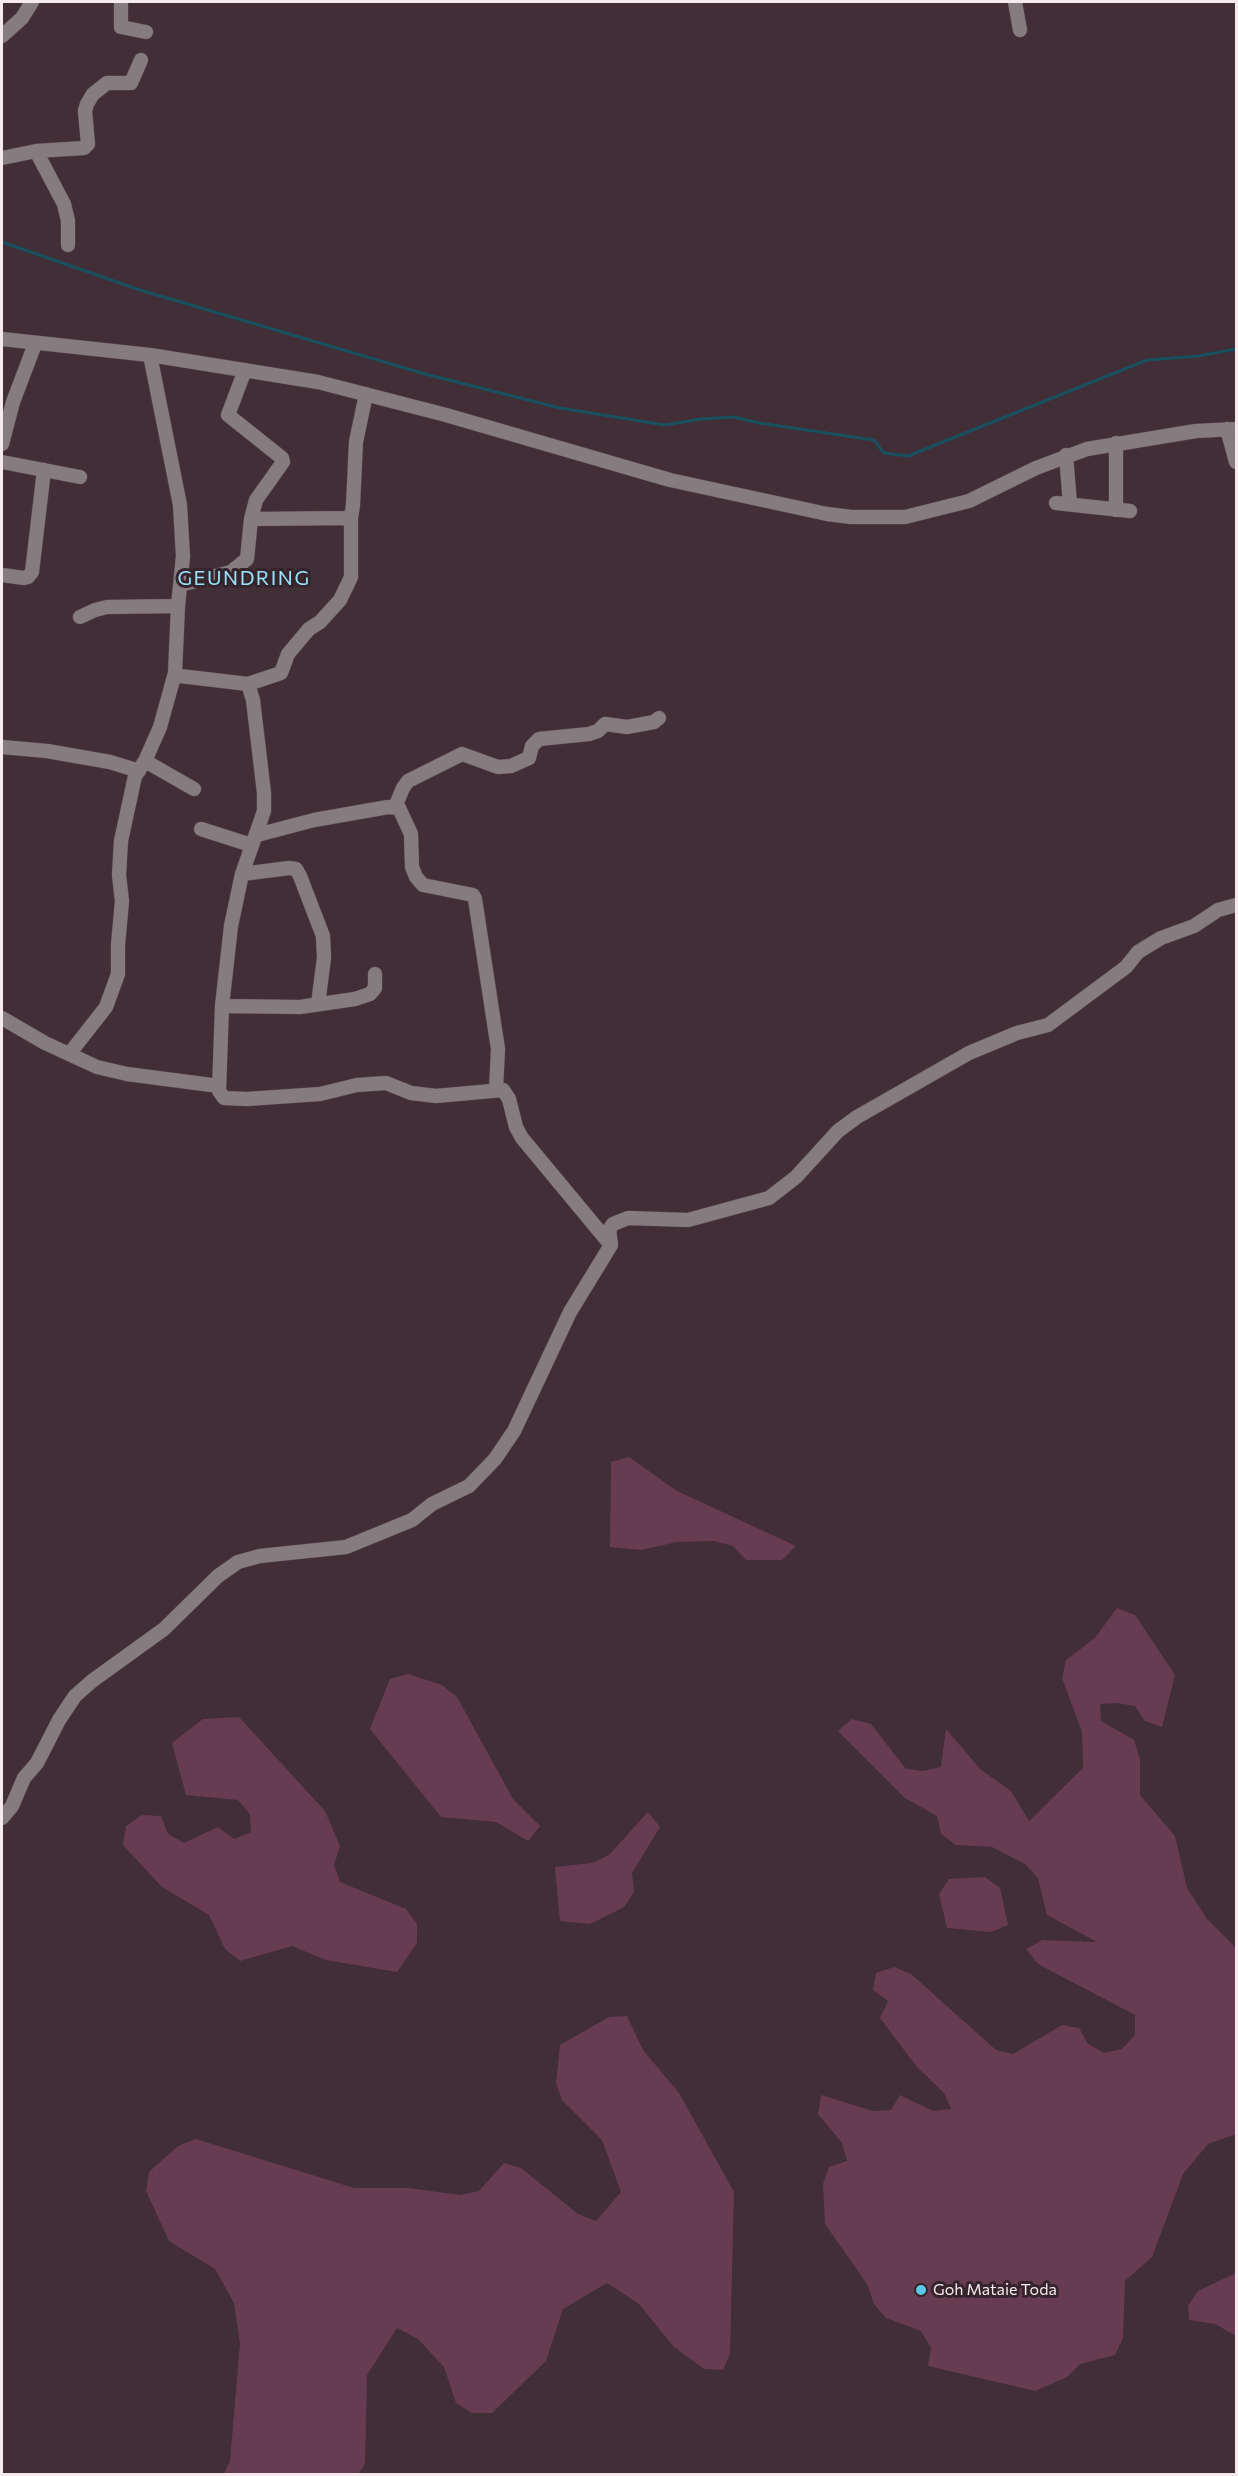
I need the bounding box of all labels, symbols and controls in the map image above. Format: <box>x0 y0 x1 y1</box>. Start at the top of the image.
district label: GEUNDRING <box>177 566 311 590</box>
place label: Goh Mataie Toda <box>933 2280 1057 2300</box>
marker: Goh Mataie Toda <box>914 2283 928 2297</box>

